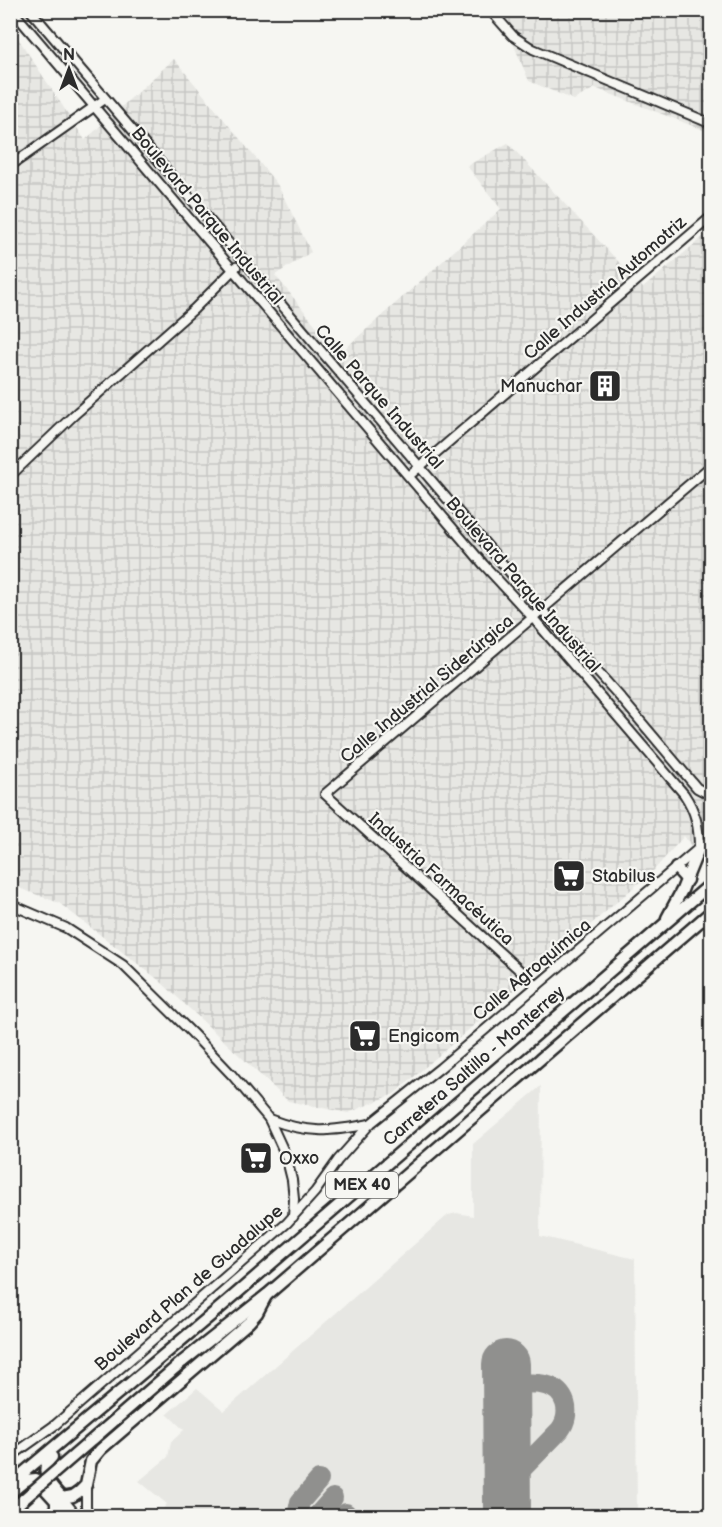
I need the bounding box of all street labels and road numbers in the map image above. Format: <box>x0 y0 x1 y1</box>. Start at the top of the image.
street label: Boulevard Parque Industrial <box>127 123 287 309</box>
street label: Calle Industria Automotriz <box>519 211 691 364</box>
street label: Calle Parque Industrial <box>310 320 448 474</box>
street label: Boulevard Parque Industrial <box>441 493 605 677</box>
street label: Calle Industrial Siderúrgica <box>336 610 518 768</box>
street label: Industria Farmacéutica <box>364 808 518 950</box>
street label: Calle Agroquímica <box>469 915 595 1025</box>
street label: Carretera Saltillo - Monterrey <box>379 981 570 1151</box>
road number: MEX 40 <box>326 1172 398 1198</box>
street label: Boulevard Plan de Guadalupe <box>91 1200 288 1375</box>

